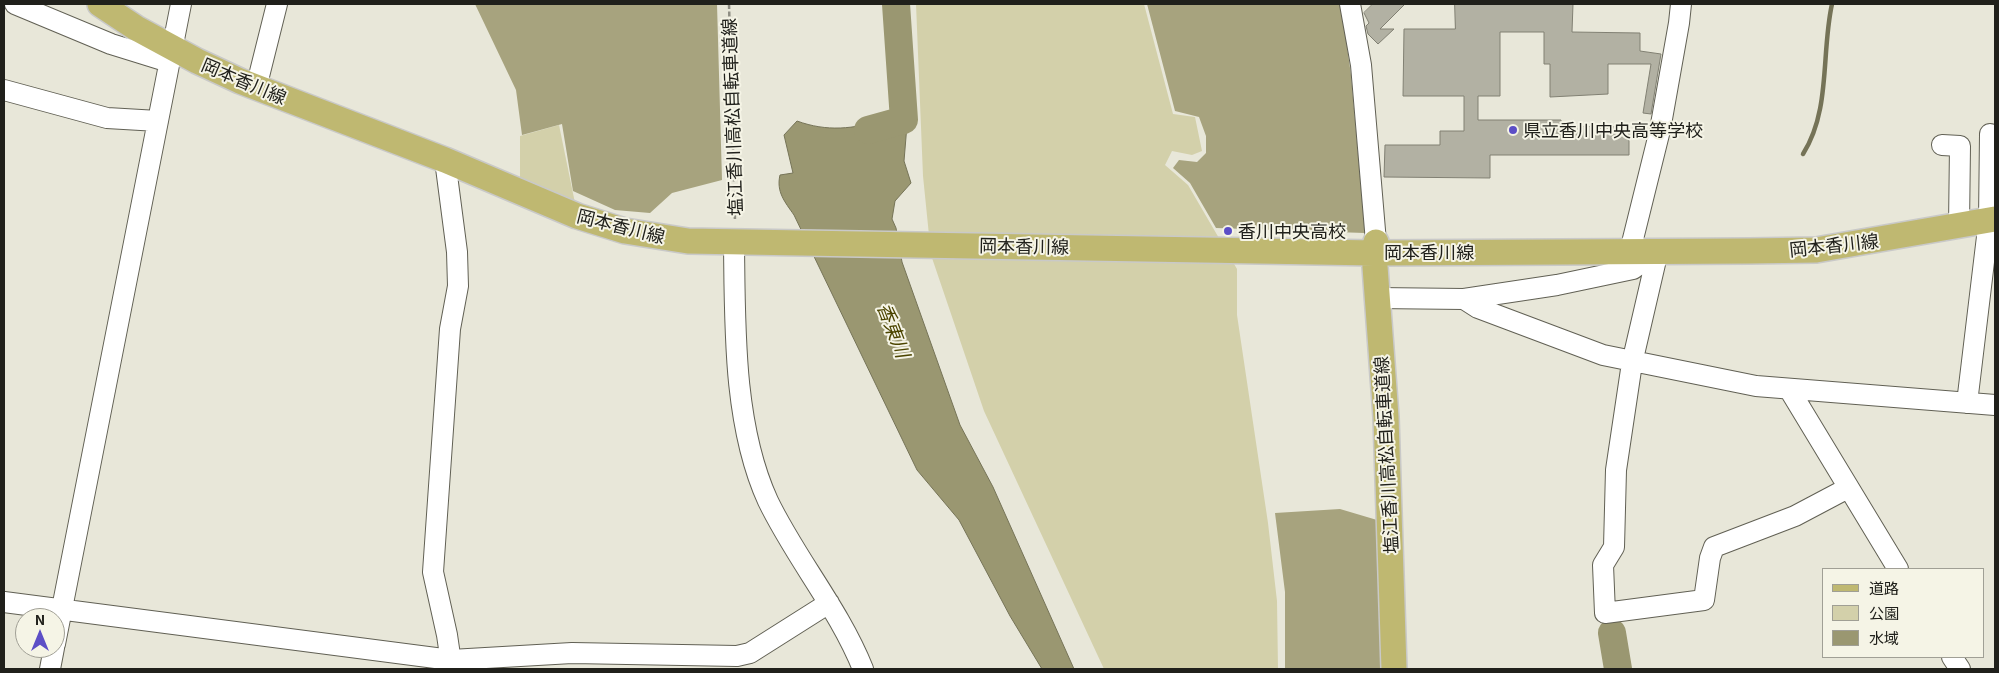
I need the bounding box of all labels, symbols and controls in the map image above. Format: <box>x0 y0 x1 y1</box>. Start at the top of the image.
street label: 塩江香川高松自転車道線 <box>718 18 746 216</box>
street label: 岡本香川線 <box>198 53 290 109</box>
place label: 県立香川中央高等学校 <box>1523 119 1703 141</box>
marker: 県立香川中央高等学校 <box>1507 124 1519 136</box>
street label: 岡本香川線 <box>575 205 667 247</box>
place label: 香川中央高校 <box>1238 220 1346 242</box>
marker: 香川中央高校 <box>1222 225 1234 237</box>
street label: 岡本香川線 <box>1788 230 1880 260</box>
street label: 岡本香川線 <box>979 234 1069 258</box>
street label: 岡本香川線 <box>1384 241 1474 263</box>
water label: 香東川 <box>873 299 915 361</box>
street label: 塩江香川高松自転車道線 <box>1370 356 1402 554</box>
legend <box>1822 568 1984 658</box>
text: 道路 <box>1869 577 1899 598</box>
text: 公園 <box>1869 602 1899 623</box>
north arrow <box>15 608 65 658</box>
text: N <box>35 609 45 629</box>
text: 水域 <box>1869 627 1899 648</box>

